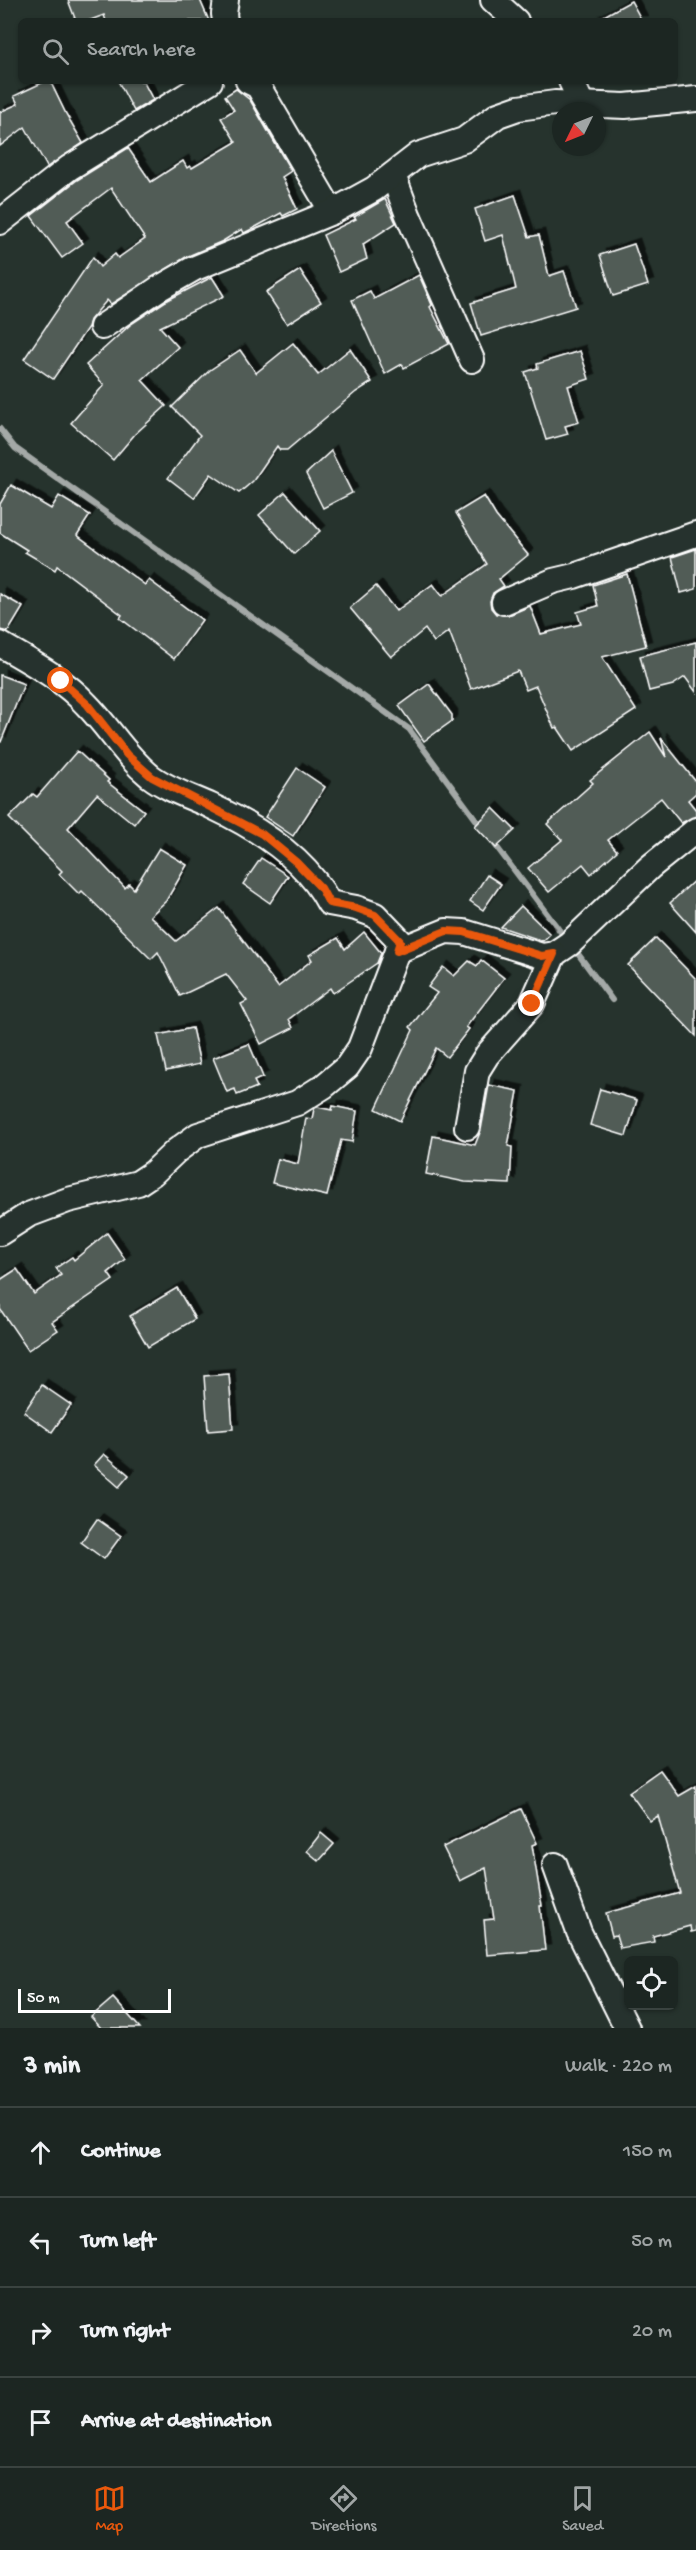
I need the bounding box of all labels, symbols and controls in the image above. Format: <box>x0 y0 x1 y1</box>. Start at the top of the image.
search box <box>18 18 678 84</box>
icon: search <box>39 35 72 68</box>
text: Search here <box>87 38 195 64</box>
north arrow <box>552 102 606 156</box>
route start <box>47 667 73 693</box>
route end <box>518 990 544 1016</box>
map controls <box>624 1956 678 2010</box>
button: locate <box>624 1956 678 2010</box>
scale bar <box>18 1986 171 2014</box>
text: 50 m <box>27 1990 60 2009</box>
text: 3 min <box>24 2052 80 2083</box>
text: Walk · 220 m <box>565 2056 672 2079</box>
icon: ahead <box>24 2136 57 2169</box>
text: Continue <box>81 2139 161 2165</box>
text: 150 m <box>623 2141 672 2164</box>
icon: left <box>24 2226 57 2259</box>
text: Turn left <box>81 2229 155 2255</box>
text: 50 m <box>631 2231 672 2254</box>
icon: right <box>24 2316 57 2349</box>
text: Turn right <box>81 2319 169 2345</box>
text: 20 m <box>632 2321 672 2344</box>
icon: arrive <box>24 2406 57 2439</box>
text: Arrive at destination <box>81 2409 271 2435</box>
tab: Map <box>93 2482 126 2537</box>
tab: Directions <box>311 2482 377 2537</box>
tab: Saved <box>562 2482 603 2537</box>

